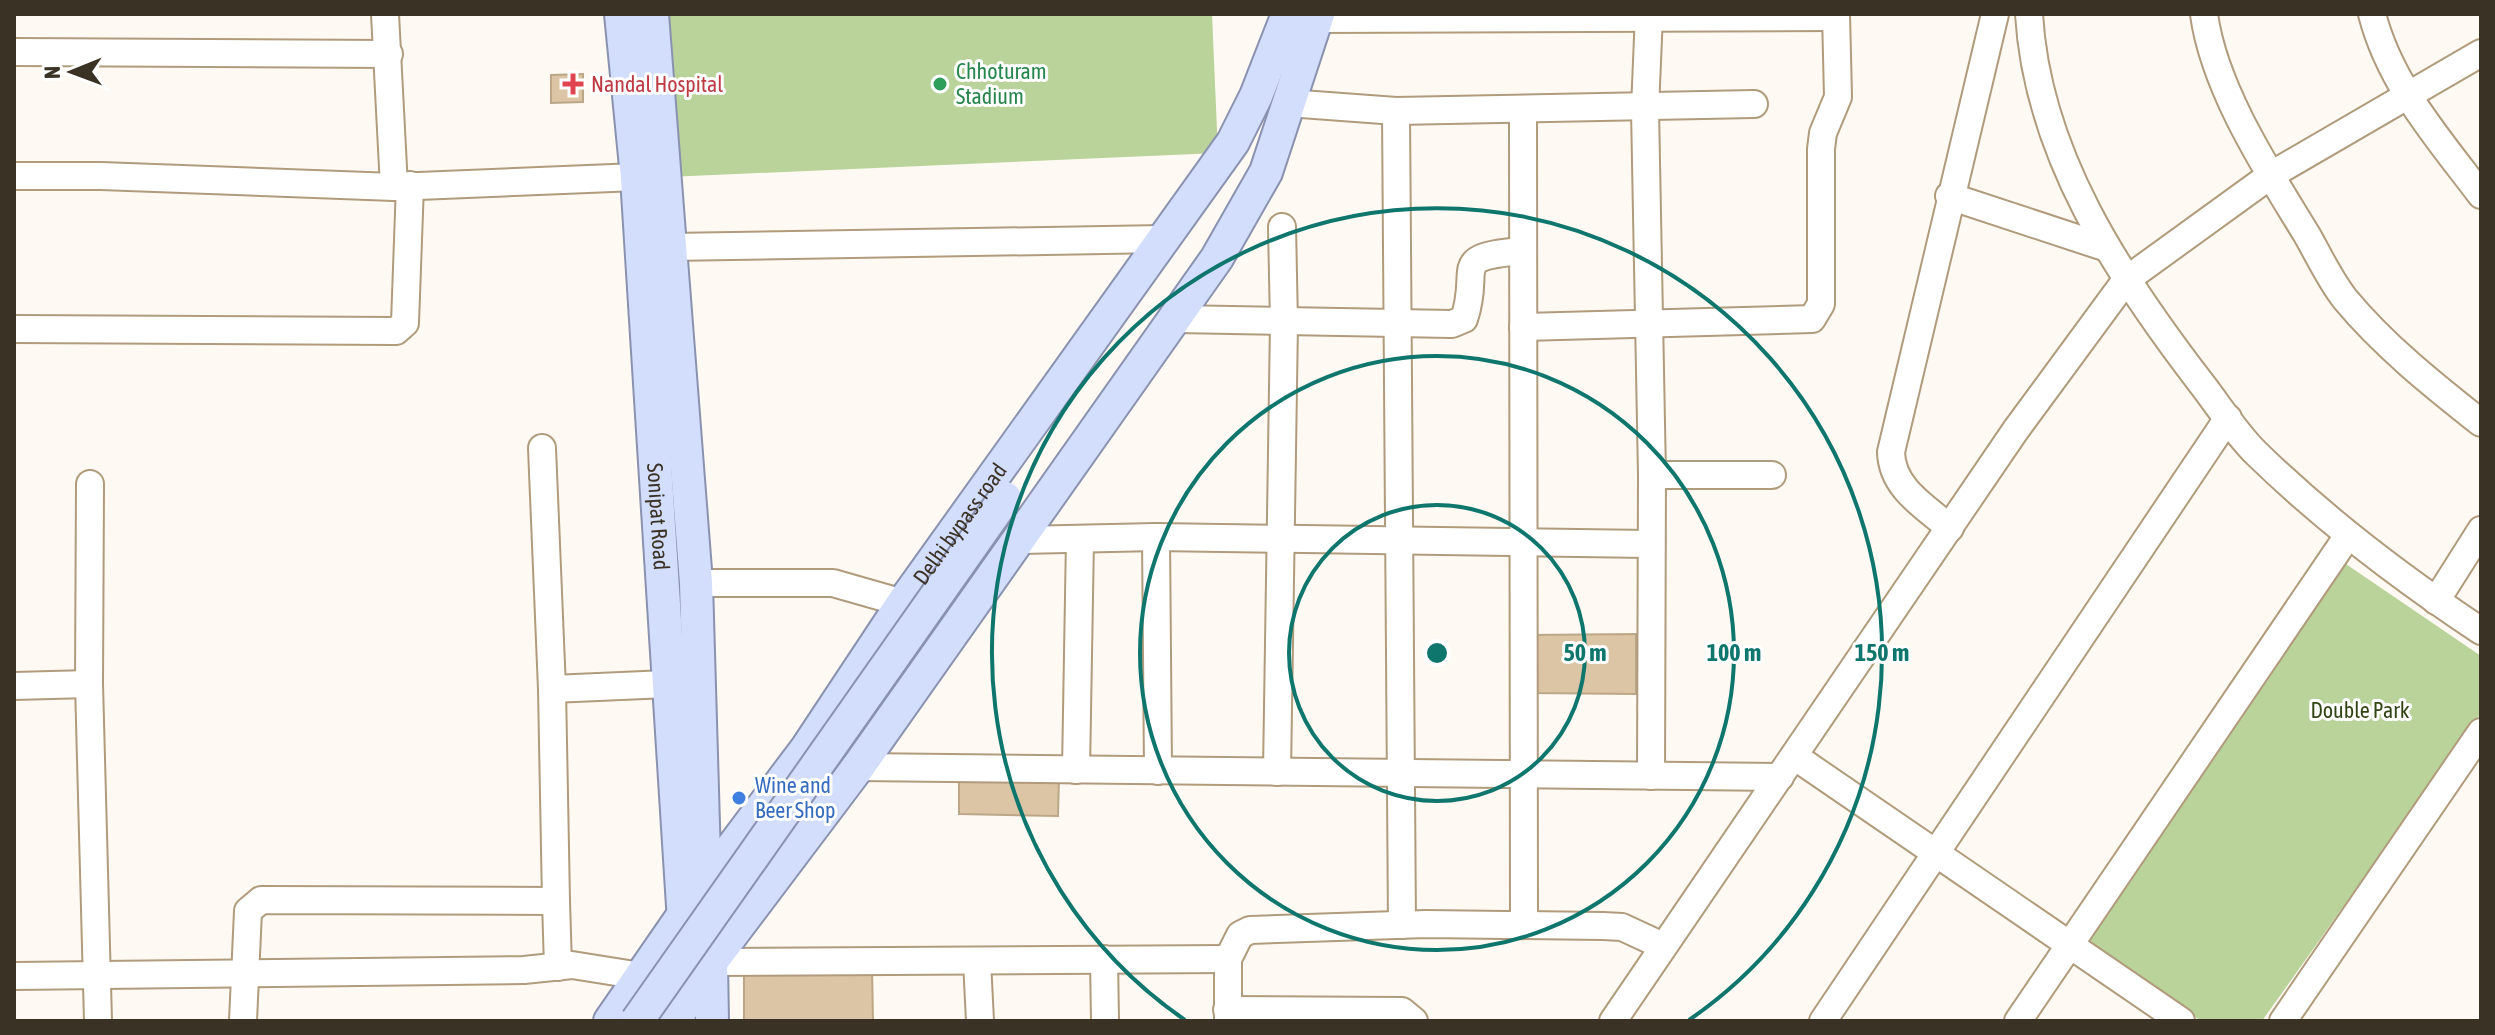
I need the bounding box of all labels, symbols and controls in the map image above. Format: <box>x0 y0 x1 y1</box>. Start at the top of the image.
north arrow <box>32 32 112 112</box>
place label: Chhoturam Stadium <box>956 58 1047 109</box>
text: N <box>39 66 65 79</box>
place label: Nandal Hospital <box>591 71 723 97</box>
marker: Nandal Hospital <box>562 73 584 95</box>
marker: Chhoturam Stadium <box>931 75 949 93</box>
street label: Delhi bypass road <box>907 458 1012 590</box>
street label: Sonipat Road <box>642 462 675 571</box>
centre of rings <box>1423 639 1451 667</box>
text: 50 m <box>1563 639 1607 666</box>
text: 100 m <box>1707 639 1761 666</box>
text: 150 m <box>1855 639 1909 666</box>
park label: Double Park <box>2310 697 2410 723</box>
place label: Wine and Beer Shop <box>755 772 835 823</box>
marker: Wine and Beer Shop <box>730 789 748 807</box>

